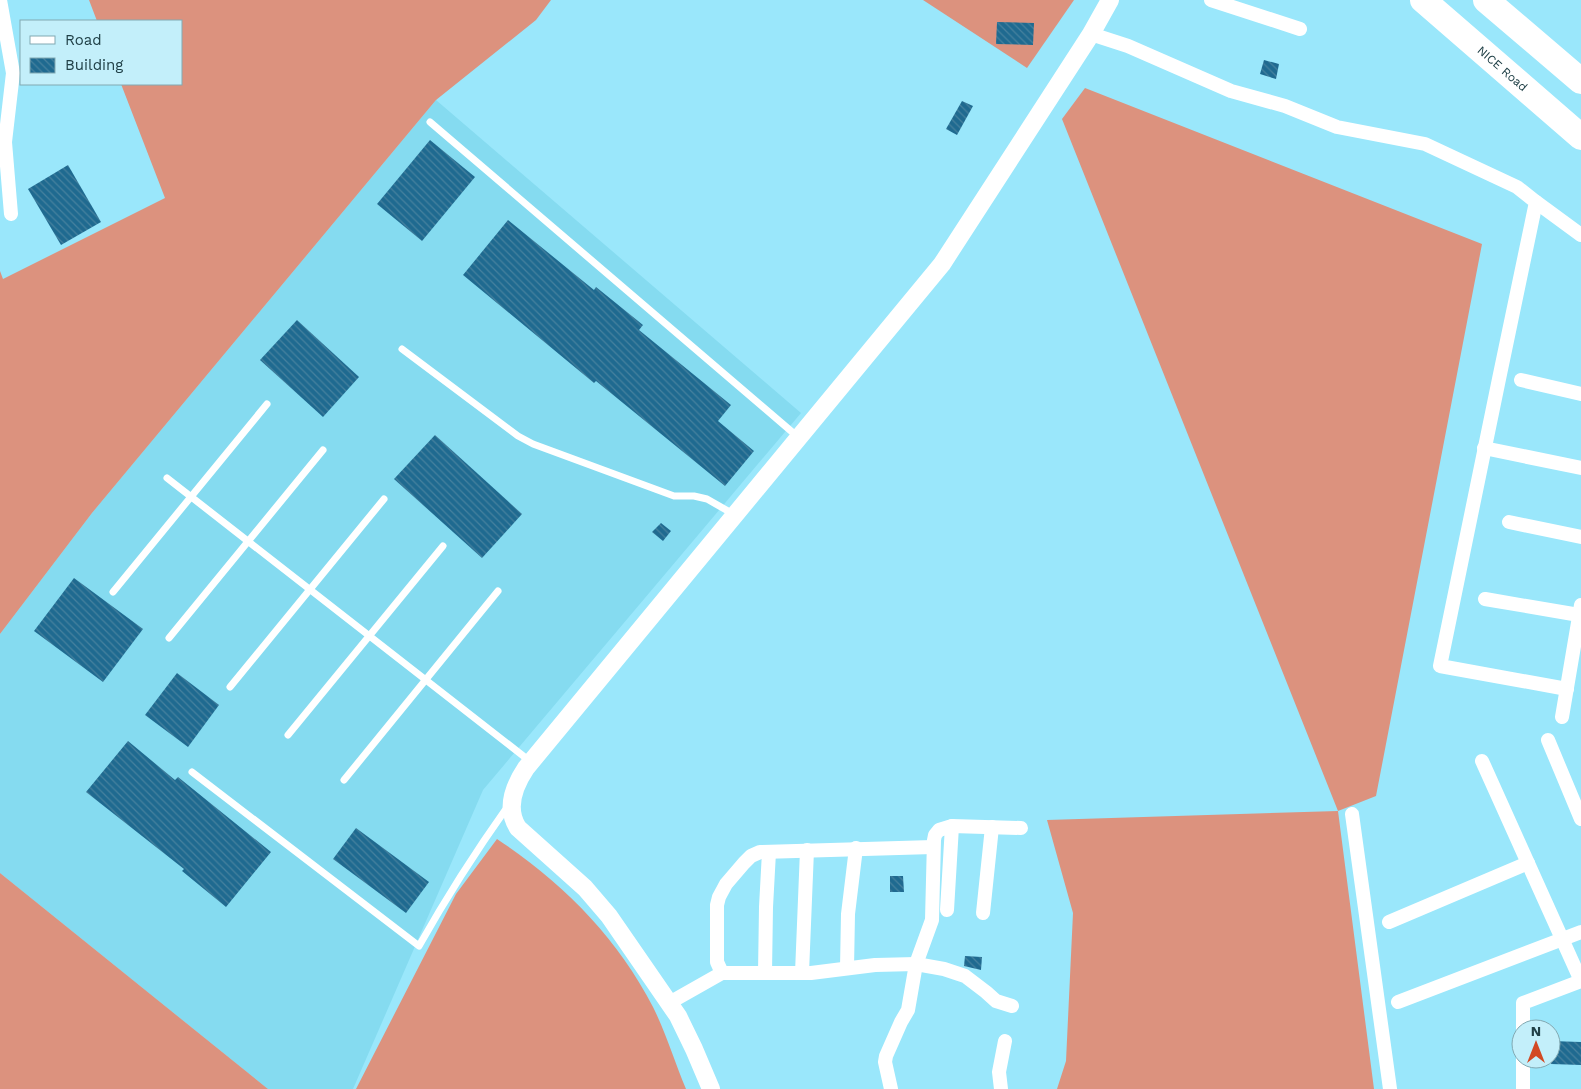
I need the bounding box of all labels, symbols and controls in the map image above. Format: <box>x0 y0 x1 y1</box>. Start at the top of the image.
legend <box>20 20 182 85</box>
text: Road <box>65 31 102 49</box>
street label: NICE Road <box>1474 43 1530 94</box>
text: Building <box>65 56 123 74</box>
north arrow <box>1511 1019 1561 1069</box>
text: N <box>1531 1023 1541 1039</box>

